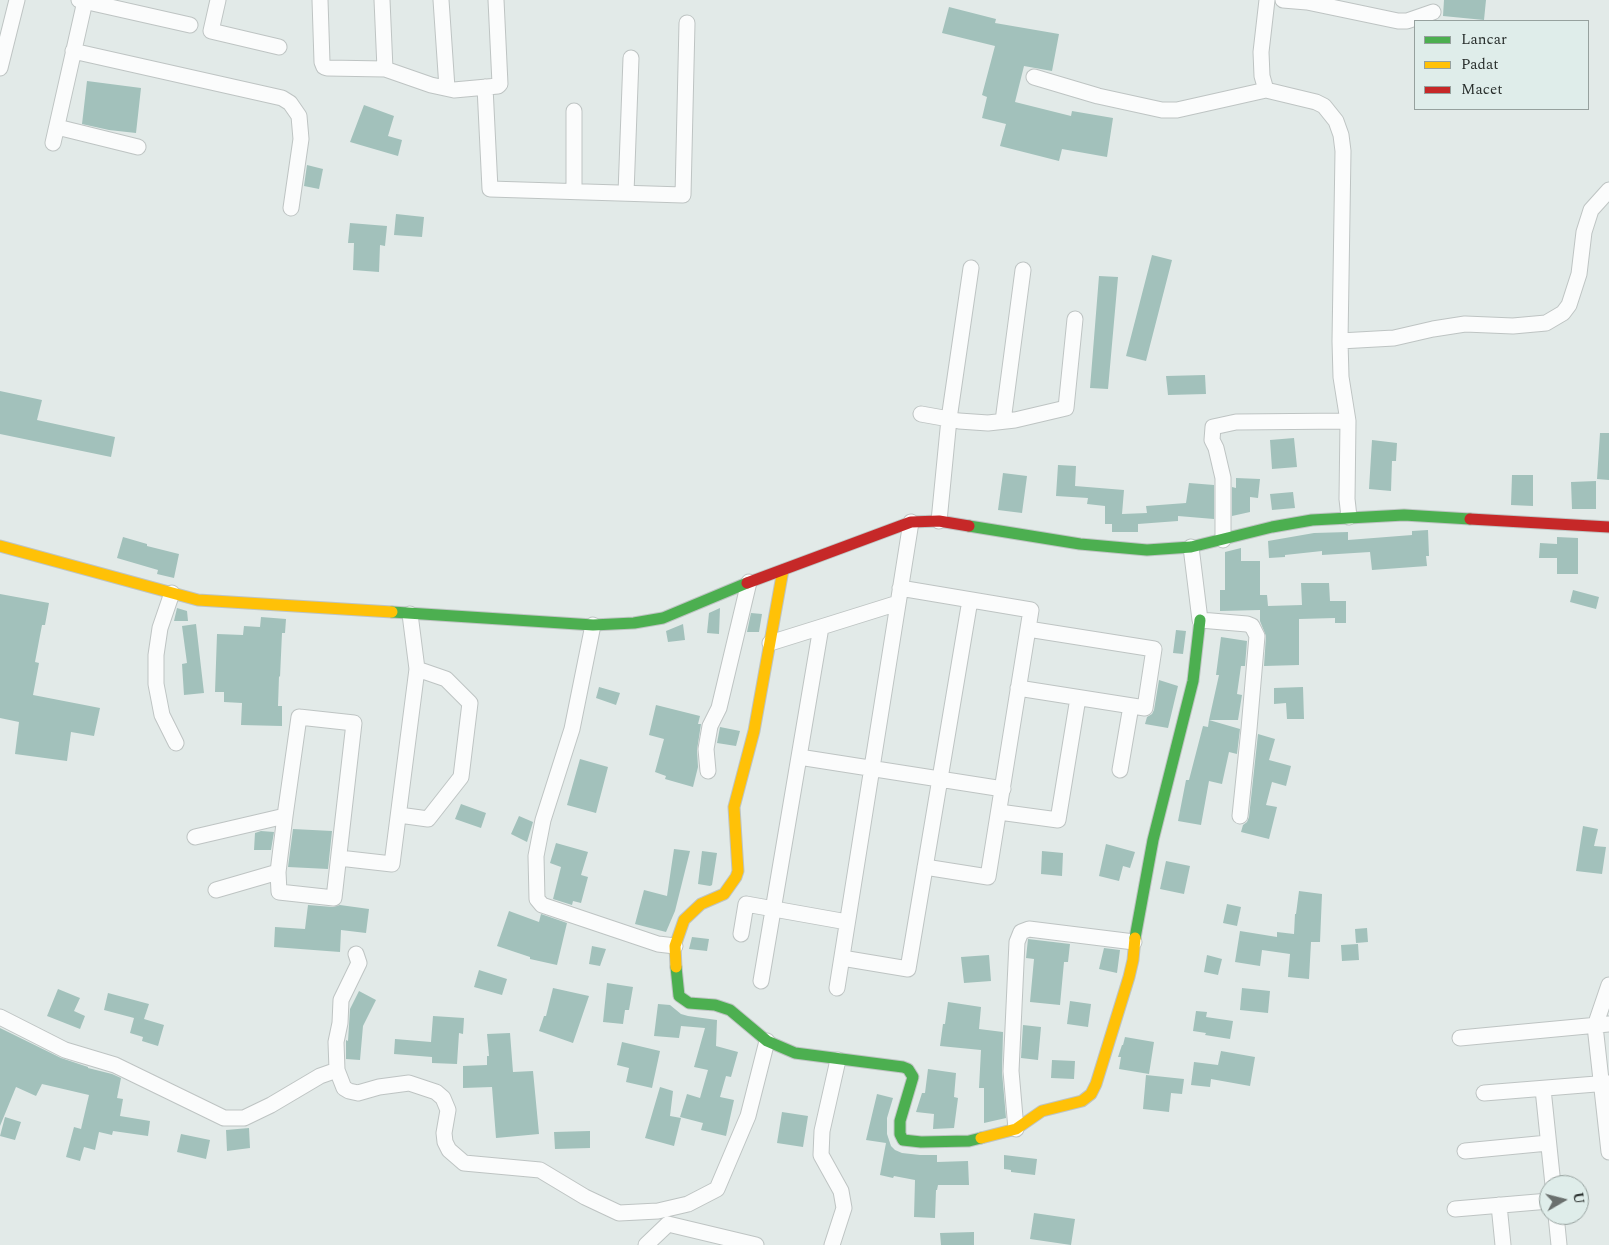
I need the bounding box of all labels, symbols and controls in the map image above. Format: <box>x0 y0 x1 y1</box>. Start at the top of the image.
legend <box>1414 20 1589 110</box>
text: Lancar <box>1461 28 1507 51</box>
text: Padat <box>1461 53 1499 76</box>
text: Macet <box>1461 78 1502 101</box>
north arrow <box>1539 1175 1589 1225</box>
text: U <box>1567 1191 1590 1205</box>

